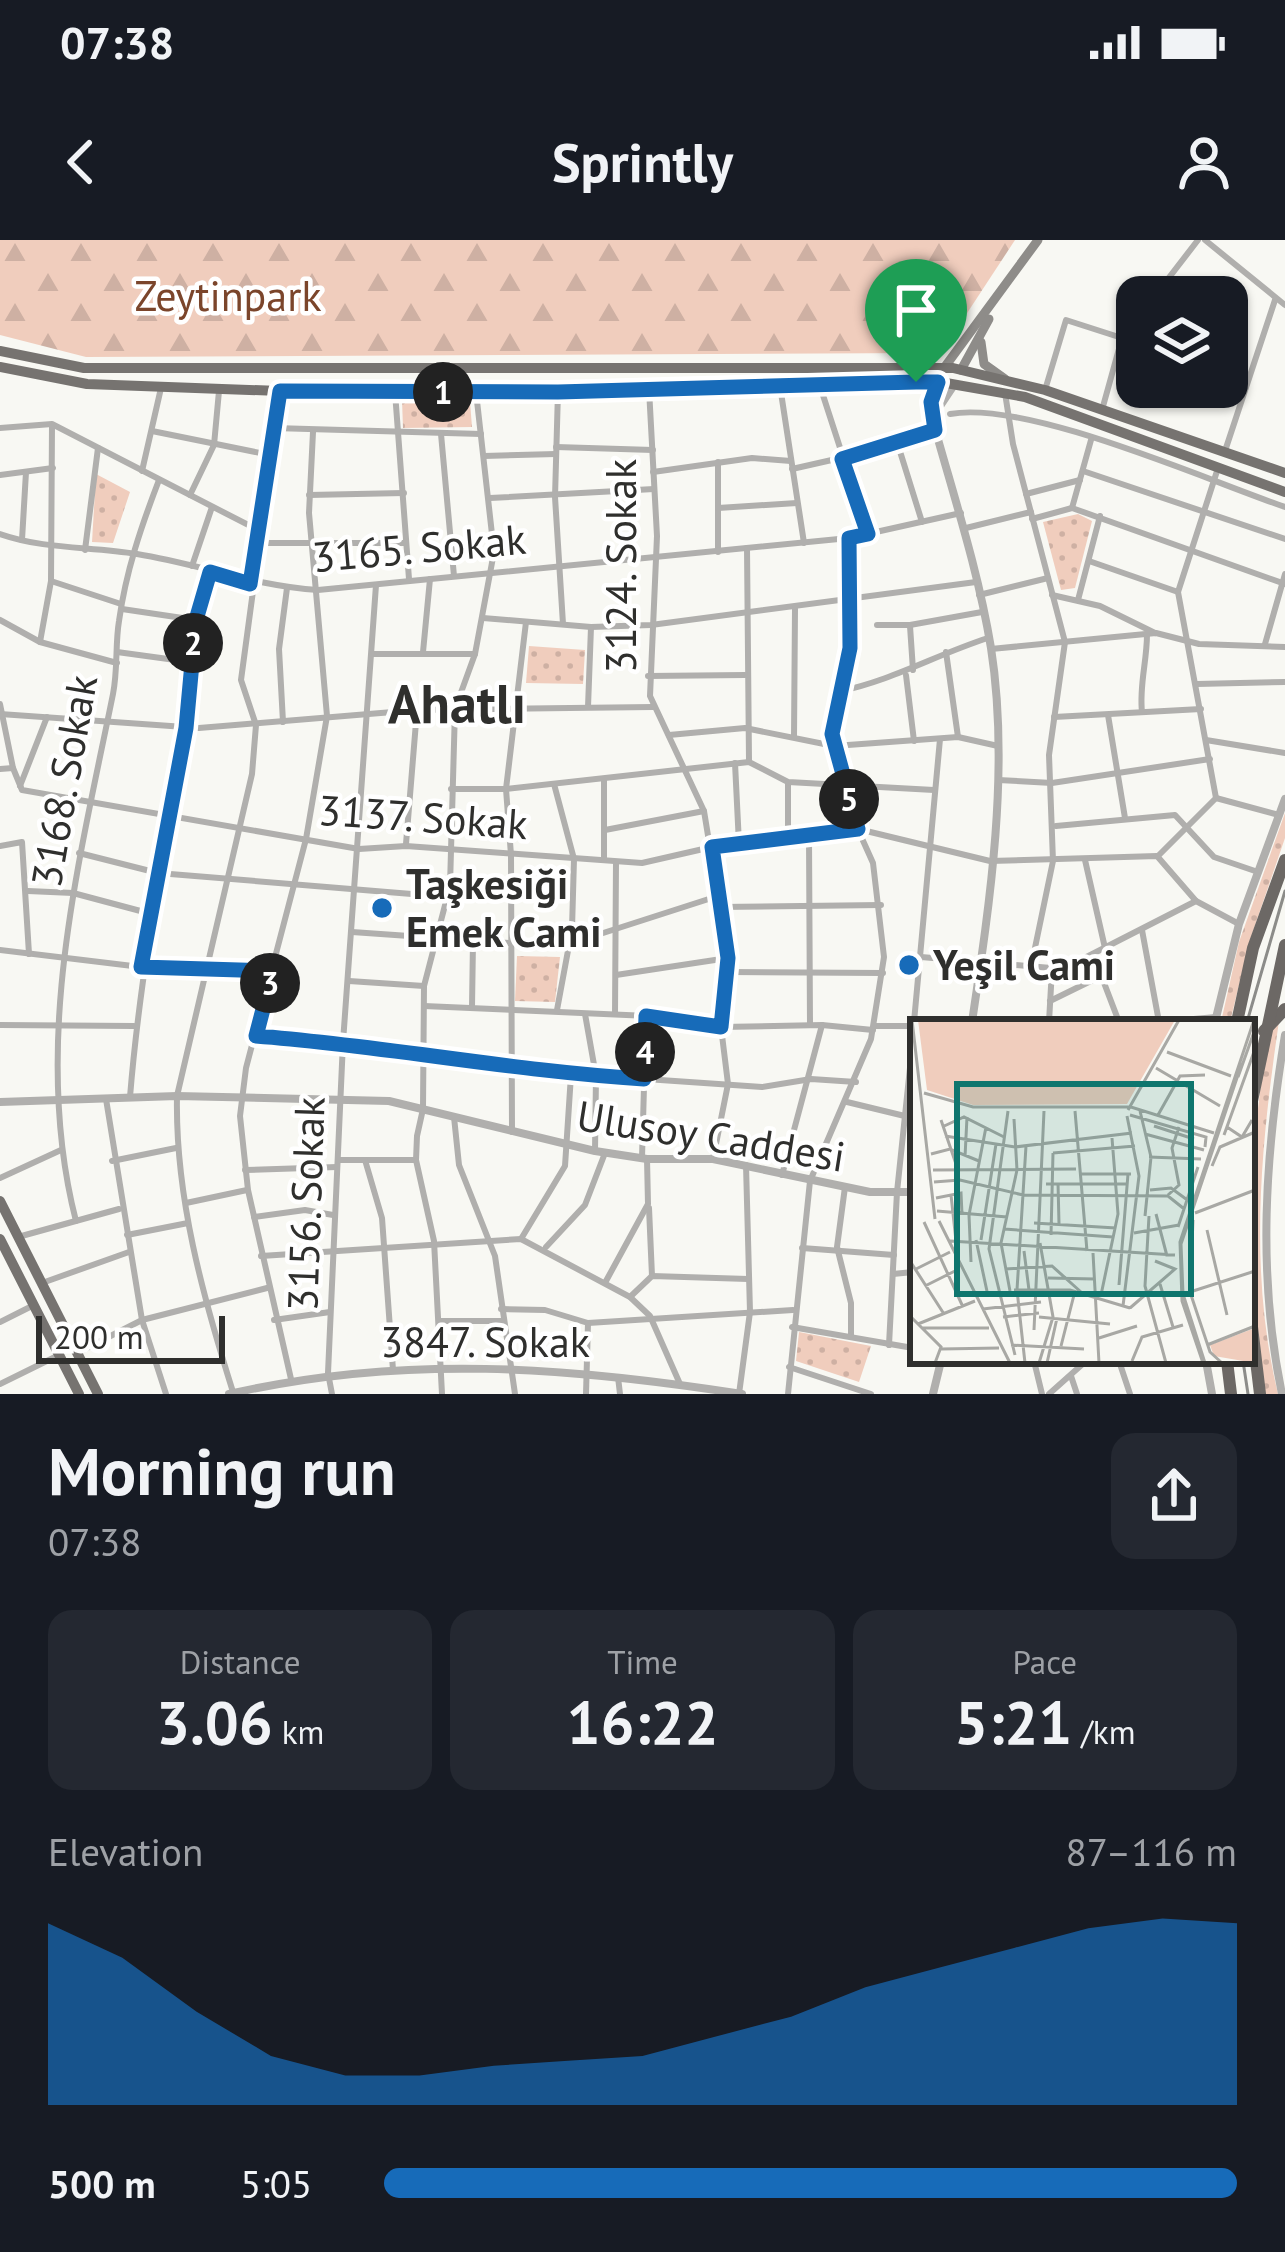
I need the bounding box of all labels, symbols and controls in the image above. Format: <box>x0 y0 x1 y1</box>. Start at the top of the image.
text: 07:38 <box>60 13 174 71</box>
text: Sprintly <box>552 127 733 197</box>
icon: back <box>48 129 114 195</box>
icon: person <box>1171 129 1237 195</box>
pin <box>865 259 967 382</box>
park label: Zeytinpark <box>134 268 322 323</box>
map controls <box>1116 276 1248 408</box>
button: layers <box>1116 276 1248 408</box>
icon: arrive <box>883 277 949 343</box>
pin: 1 <box>413 362 473 422</box>
text: 1 <box>434 370 452 413</box>
street label: 3124. Sokak <box>593 459 648 673</box>
street label: 3165. Sokak <box>310 511 528 584</box>
pin: 2 <box>163 613 223 673</box>
text: 2 <box>184 621 202 664</box>
district label: Ahatlı <box>388 668 526 738</box>
street label: 3168. Sokak <box>18 671 109 891</box>
pin: 5 <box>819 769 879 829</box>
text: 5 <box>840 777 858 820</box>
street label: 3137. Sokak <box>316 782 530 851</box>
place label: Taşkesiği Emek Cami <box>406 856 601 959</box>
marker: Taşkesiği Emek Cami <box>369 895 395 921</box>
place label: Yeşil Cami <box>932 937 1115 992</box>
marker: Yeşil Cami <box>896 952 922 978</box>
pin: 3 <box>240 953 300 1013</box>
text: 3 <box>261 961 279 1004</box>
inset map <box>910 1019 1255 1364</box>
pin: 4 <box>615 1022 675 1082</box>
text: 4 <box>636 1030 654 1073</box>
street label: Ulusoy Caddesi <box>573 1087 849 1184</box>
street label: 3156. Sokak <box>274 1096 337 1312</box>
scale bar <box>36 1310 225 1363</box>
street label: 3847. Sokak <box>380 1314 590 1369</box>
text: 200 m <box>54 1315 144 1358</box>
text: Morning run <box>48 1428 396 1513</box>
button: share <box>1111 1433 1237 1559</box>
text: 07:38 <box>48 1516 142 1567</box>
text: Distance <box>180 1640 301 1683</box>
text: Time <box>607 1640 678 1683</box>
text: Pace <box>1013 1640 1077 1683</box>
text: 3.06 <box>156 1683 273 1761</box>
text: 16:22 <box>566 1683 719 1761</box>
text: 5:21 <box>954 1683 1072 1761</box>
text: km <box>273 1710 324 1753</box>
text: /km <box>1072 1710 1135 1753</box>
text: Elevation <box>48 1826 203 1877</box>
text: 87–116 m <box>1065 1826 1237 1877</box>
text: 500 m <box>48 2158 156 2209</box>
text: 5:05 <box>240 2158 312 2209</box>

